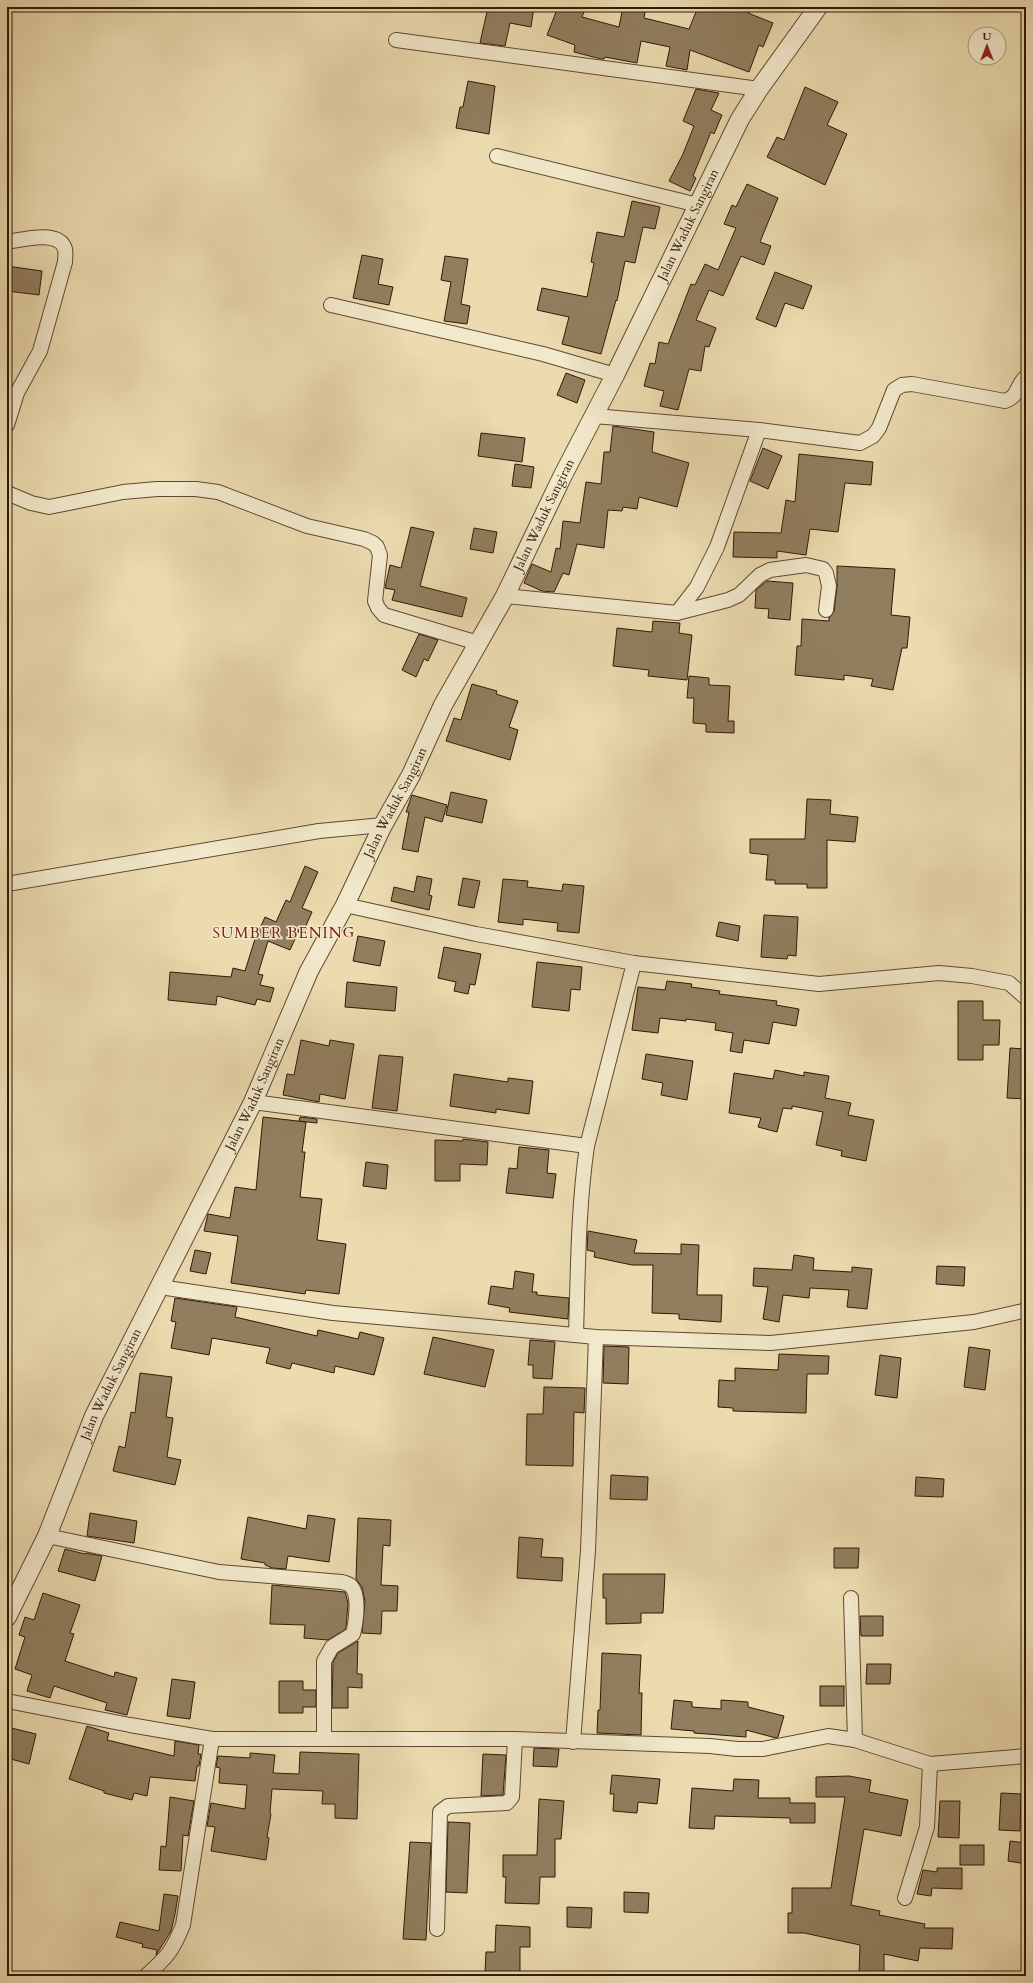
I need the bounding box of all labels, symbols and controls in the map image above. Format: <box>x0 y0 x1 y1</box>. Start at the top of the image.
north arrow <box>967 26 1007 66</box>
text: U <box>983 29 992 44</box>
street label: Jalan Waduk Sangiran <box>652 165 724 286</box>
street label: Jalan Waduk Sangiran <box>508 455 579 576</box>
street label: Jalan Waduk Sangiran <box>359 744 432 863</box>
district label: SUMBER BENING <box>213 923 355 943</box>
street label: Jalan Waduk Sangiran <box>220 1034 289 1156</box>
street label: Jalan Waduk Sangiran <box>76 1325 146 1445</box>

